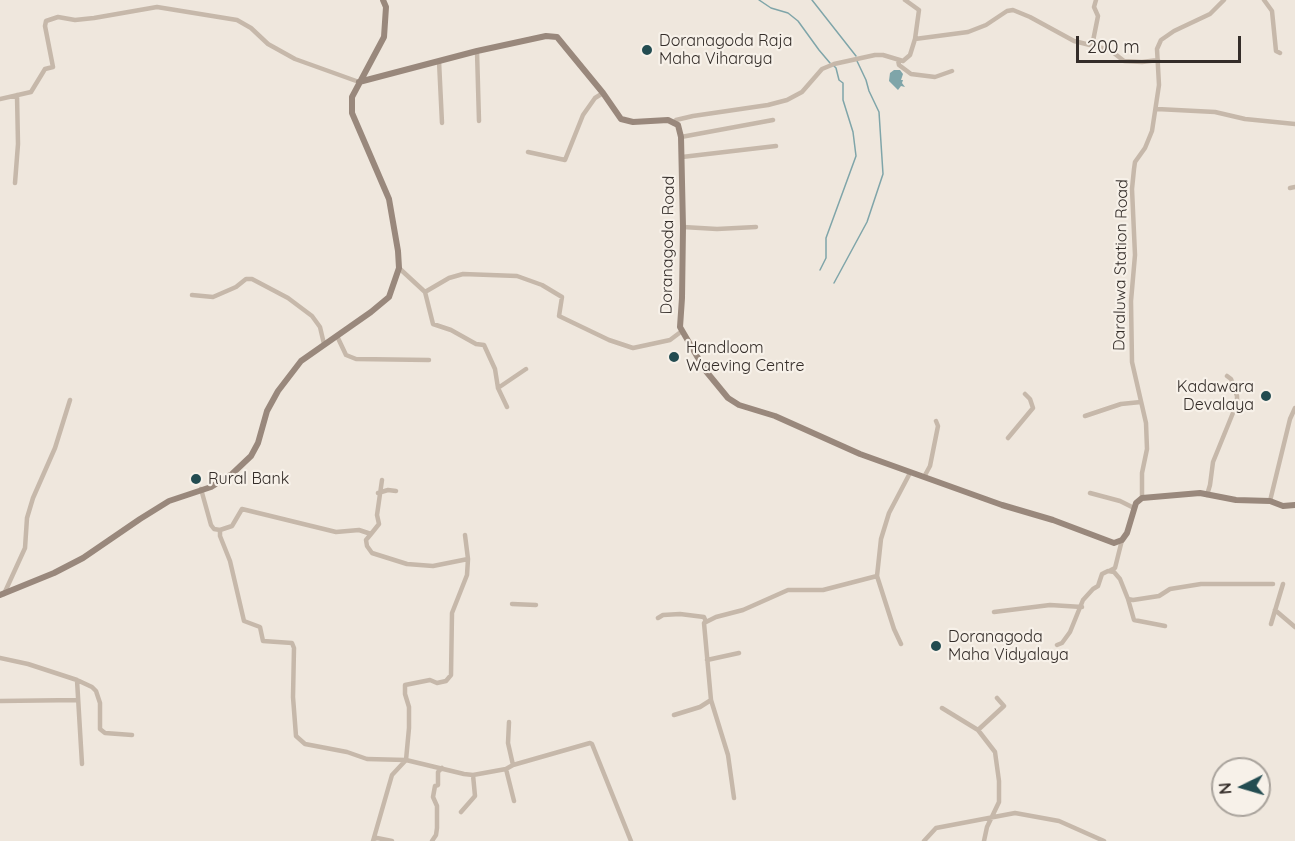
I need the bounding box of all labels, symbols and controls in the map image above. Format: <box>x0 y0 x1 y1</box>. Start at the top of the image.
scale bar <box>1079 24 1244 62</box>
place label: Doranagoda Raja Maha Viharaya <box>659 31 792 69</box>
text: 200 m <box>1087 35 1140 58</box>
marker: Doranagoda Raja Maha Viharaya <box>640 43 654 57</box>
street label: Doranagoda Road <box>657 175 679 315</box>
street label: Daraluwa Station Road <box>1110 179 1132 351</box>
place label: Handloom Waeving Centre <box>686 338 804 376</box>
marker: Handloom Waeving Centre <box>667 350 681 364</box>
place label: Kadawara Devalaya <box>1177 377 1254 415</box>
marker: Kadawara Devalaya <box>1259 389 1273 403</box>
place label: Rural Bank <box>208 469 289 489</box>
marker: Rural Bank <box>189 472 203 486</box>
place label: Doranagoda Maha Vidyalaya <box>948 627 1069 665</box>
marker: Doranagoda Maha Vidyalaya <box>929 639 943 653</box>
north arrow <box>1211 757 1271 817</box>
text: N <box>1215 782 1236 795</box>

